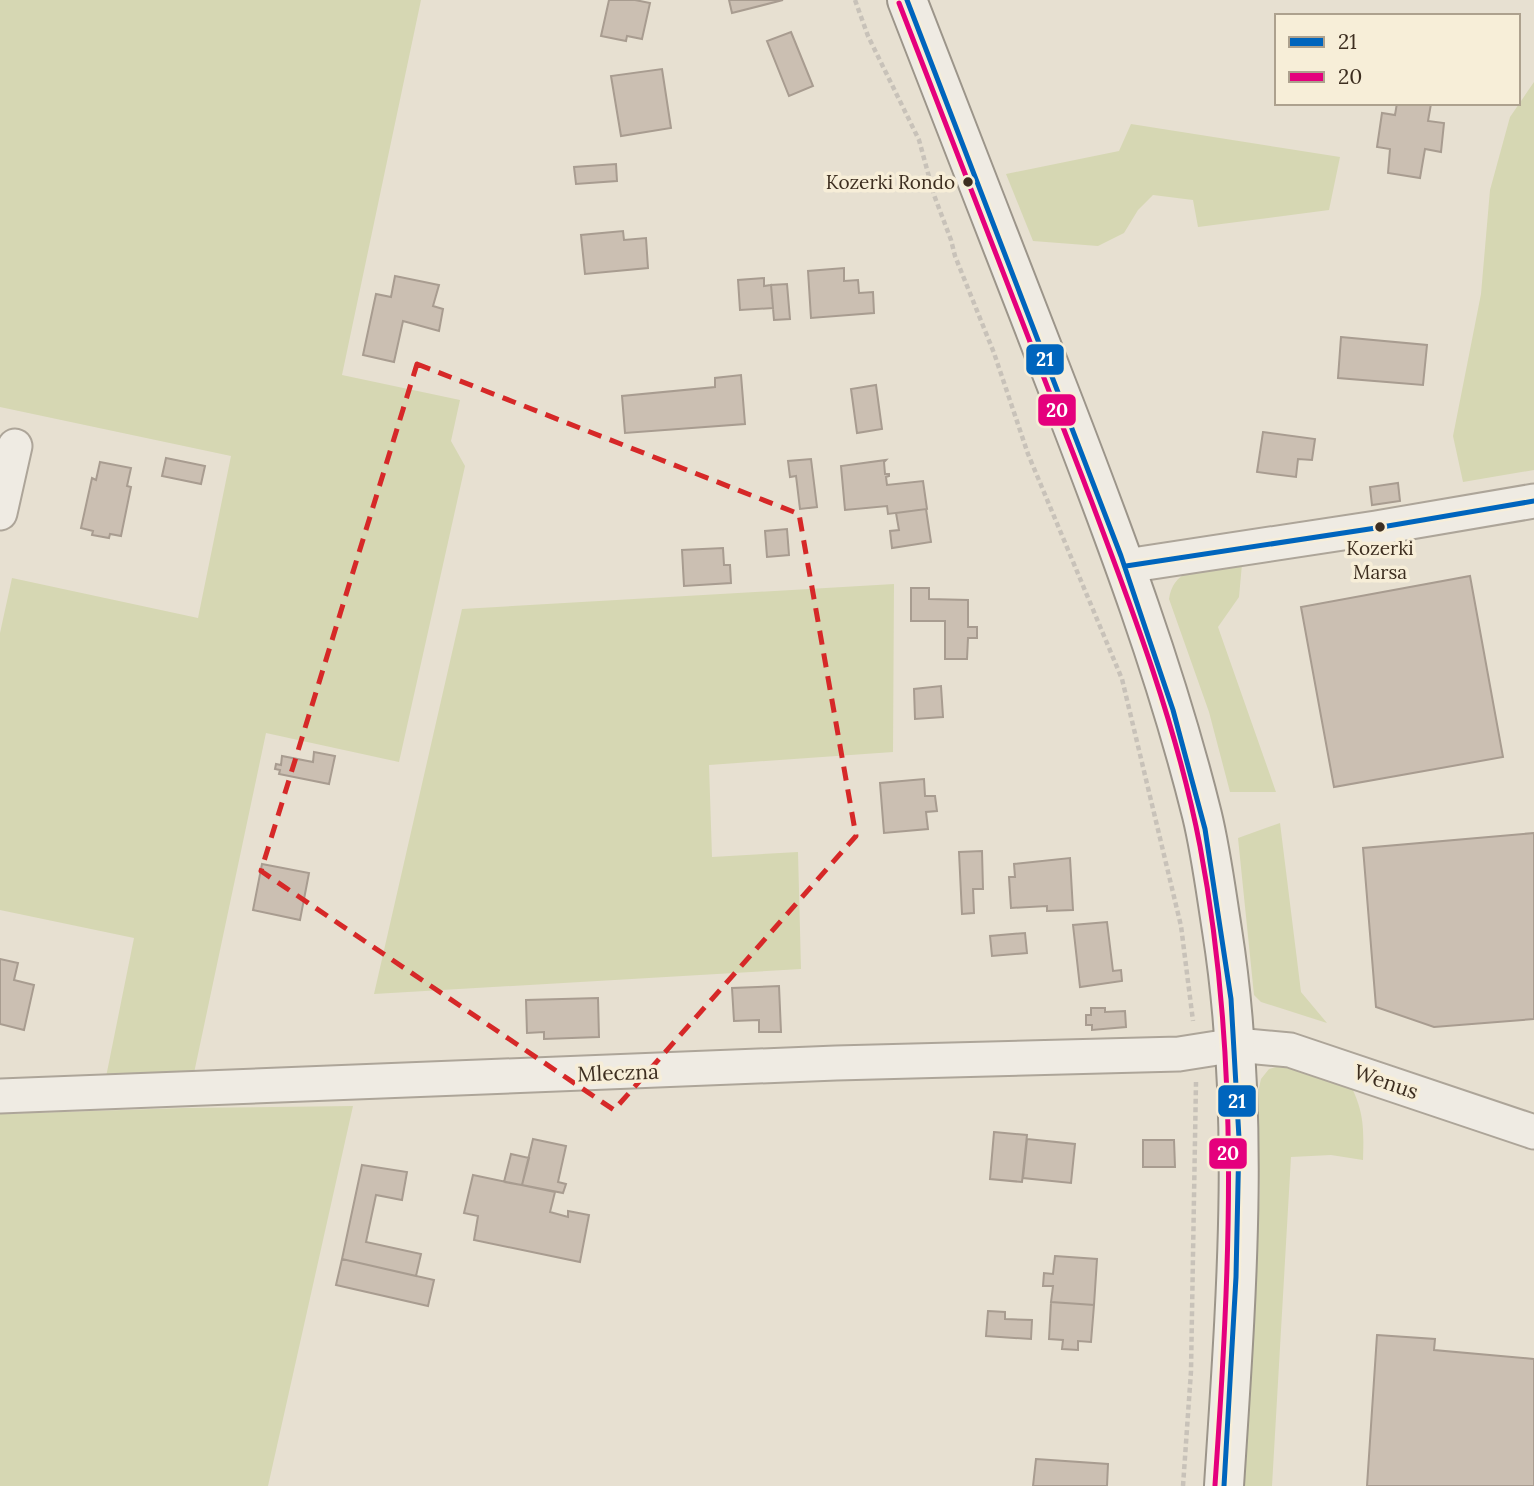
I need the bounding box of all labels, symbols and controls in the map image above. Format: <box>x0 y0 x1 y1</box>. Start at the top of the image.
legend <box>1275 14 1520 105</box>
text: 21 <box>1338 28 1357 55</box>
text: 20 <box>1338 63 1362 90</box>
place label: Kozerki Rondo <box>826 170 955 194</box>
marker: Kozerki Rondo <box>961 175 975 189</box>
line badge: 21 <box>1025 343 1065 376</box>
text: 21 <box>1036 347 1054 371</box>
line badge: 20 <box>1037 393 1077 427</box>
text: 20 <box>1046 398 1068 422</box>
marker: Kozerki Marsa <box>1373 520 1387 534</box>
place label: Kozerki Marsa <box>1346 536 1414 584</box>
street label: Mleczna <box>577 1058 659 1087</box>
street label: Wenus <box>1350 1058 1422 1105</box>
line badge: 21 <box>1217 1084 1257 1118</box>
text: 21 <box>1228 1089 1246 1113</box>
line badge: 20 <box>1208 1137 1248 1170</box>
text: 20 <box>1217 1141 1239 1165</box>

